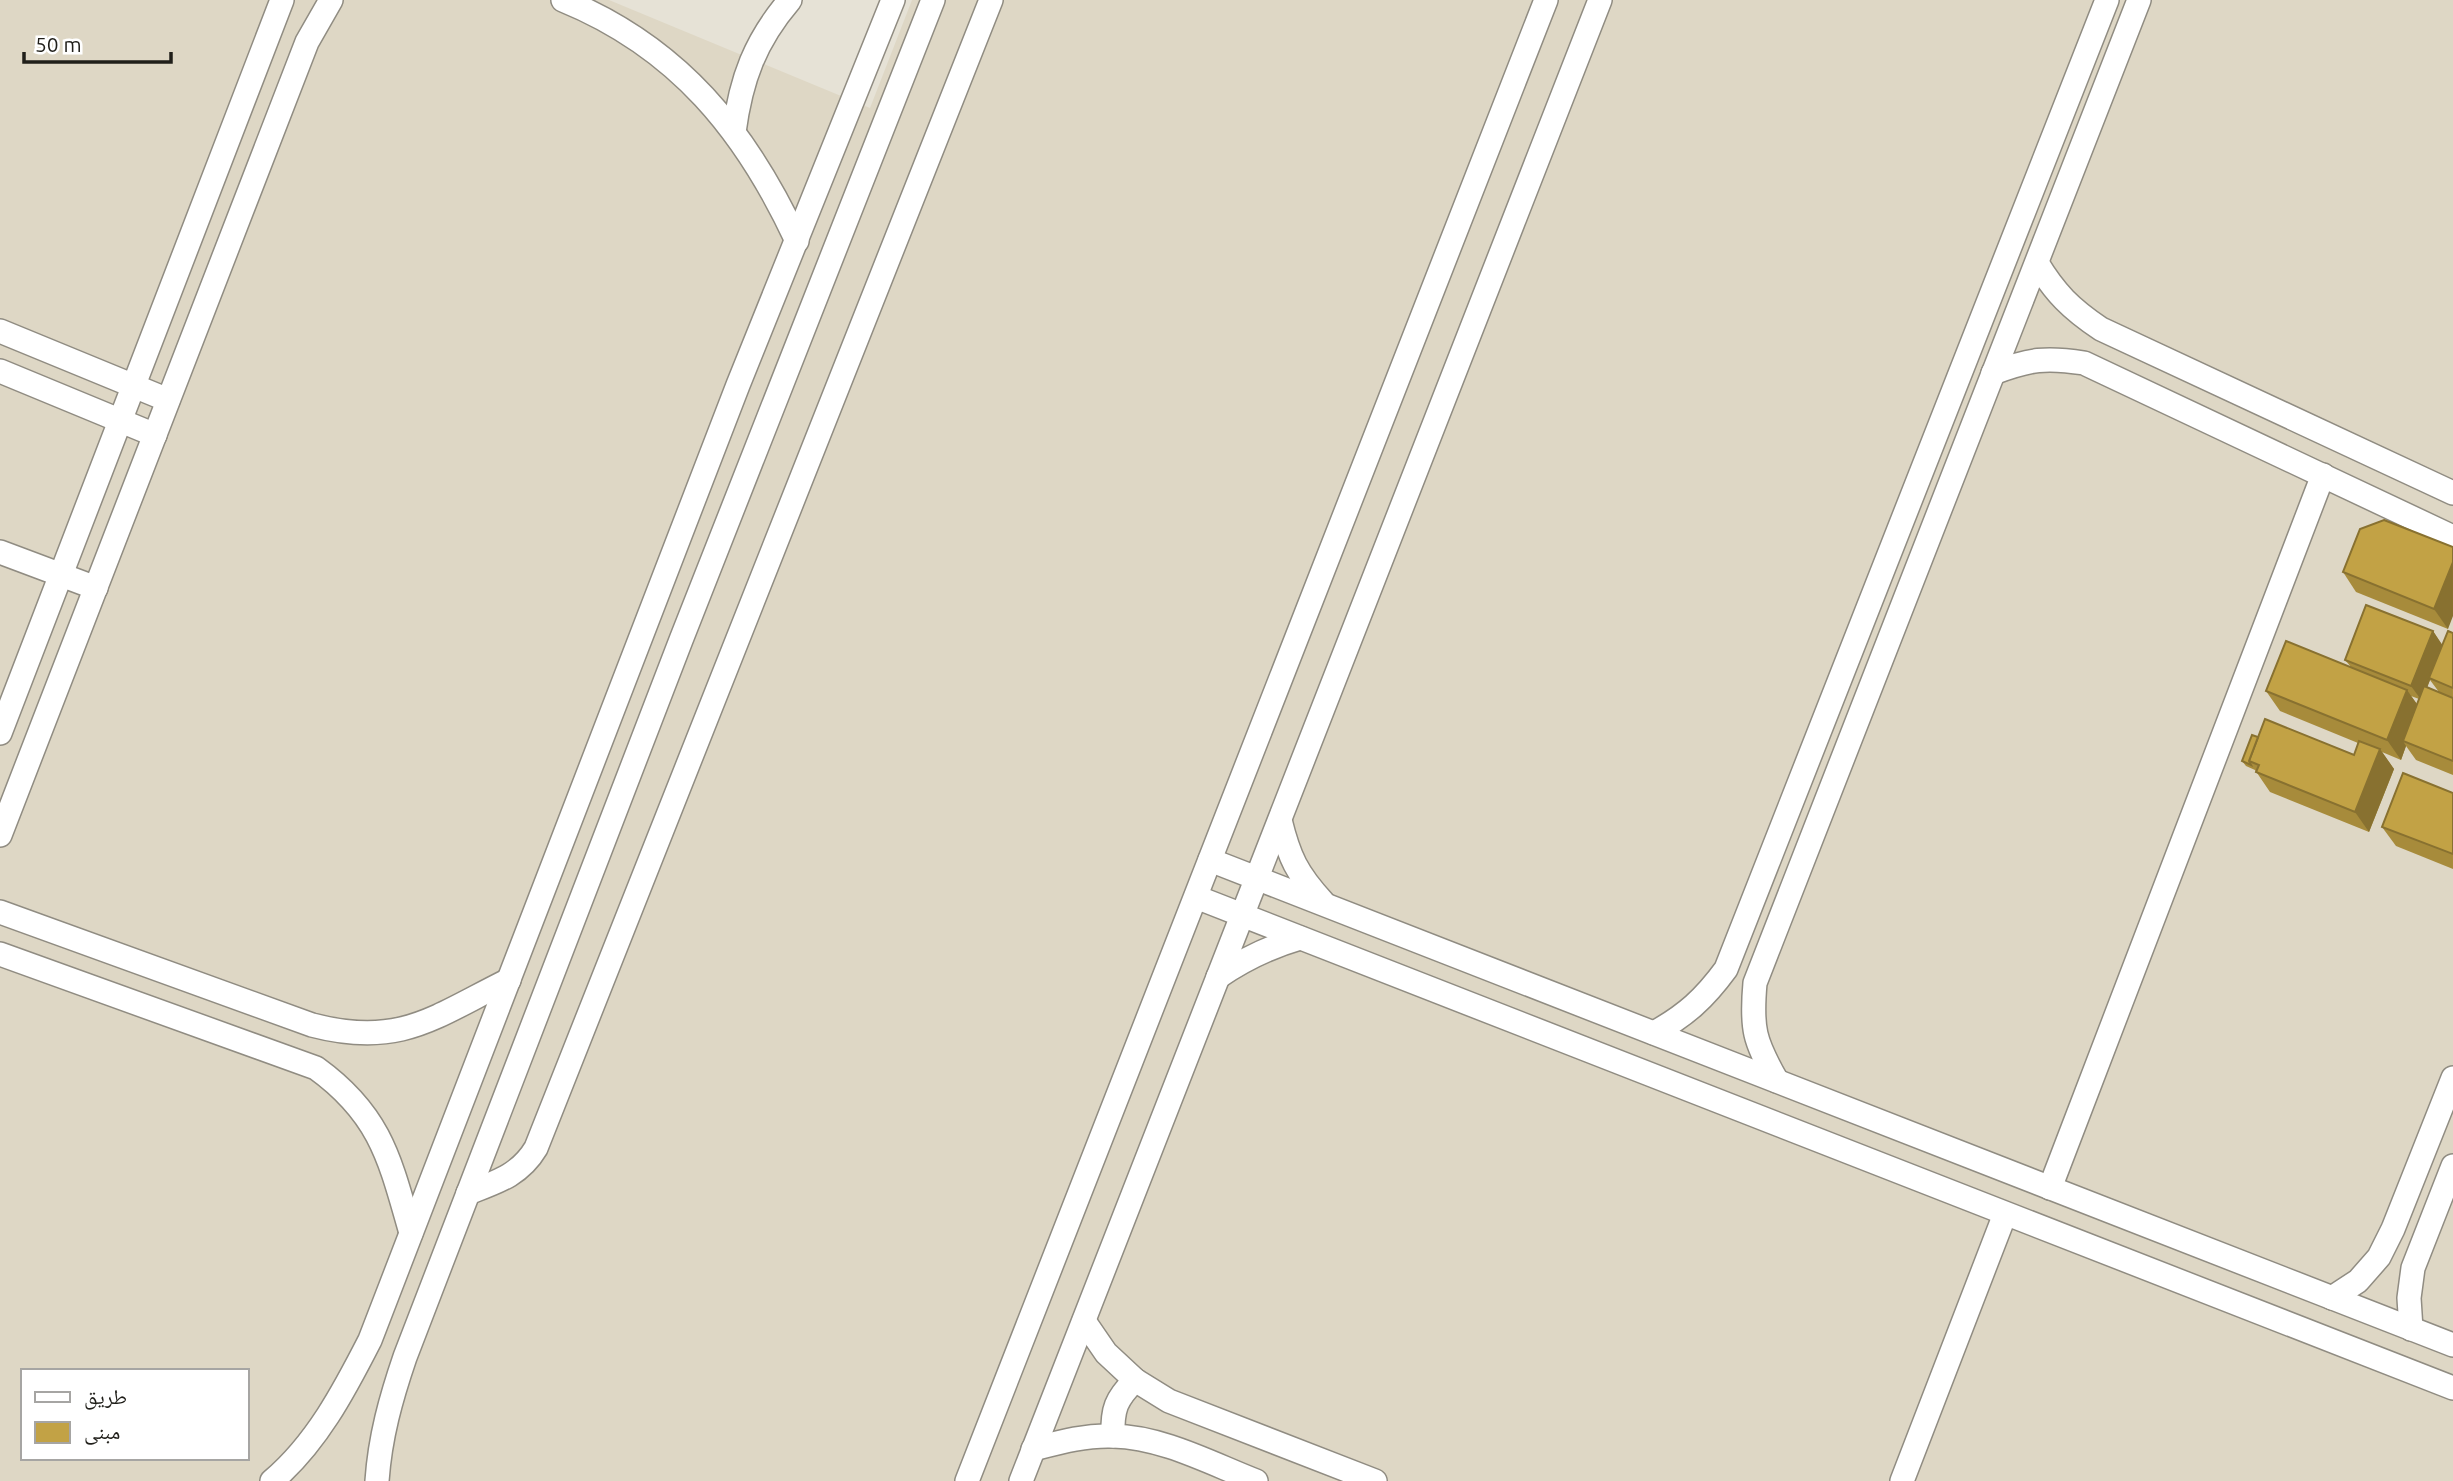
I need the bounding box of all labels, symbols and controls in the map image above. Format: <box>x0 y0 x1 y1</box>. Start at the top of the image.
scale bar <box>24 21 172 65</box>
text: 50 m <box>35 32 82 56</box>
legend <box>21 1369 248 1460</box>
text: طريق <box>84 1384 127 1410</box>
text: مبنى <box>84 1419 120 1445</box>

